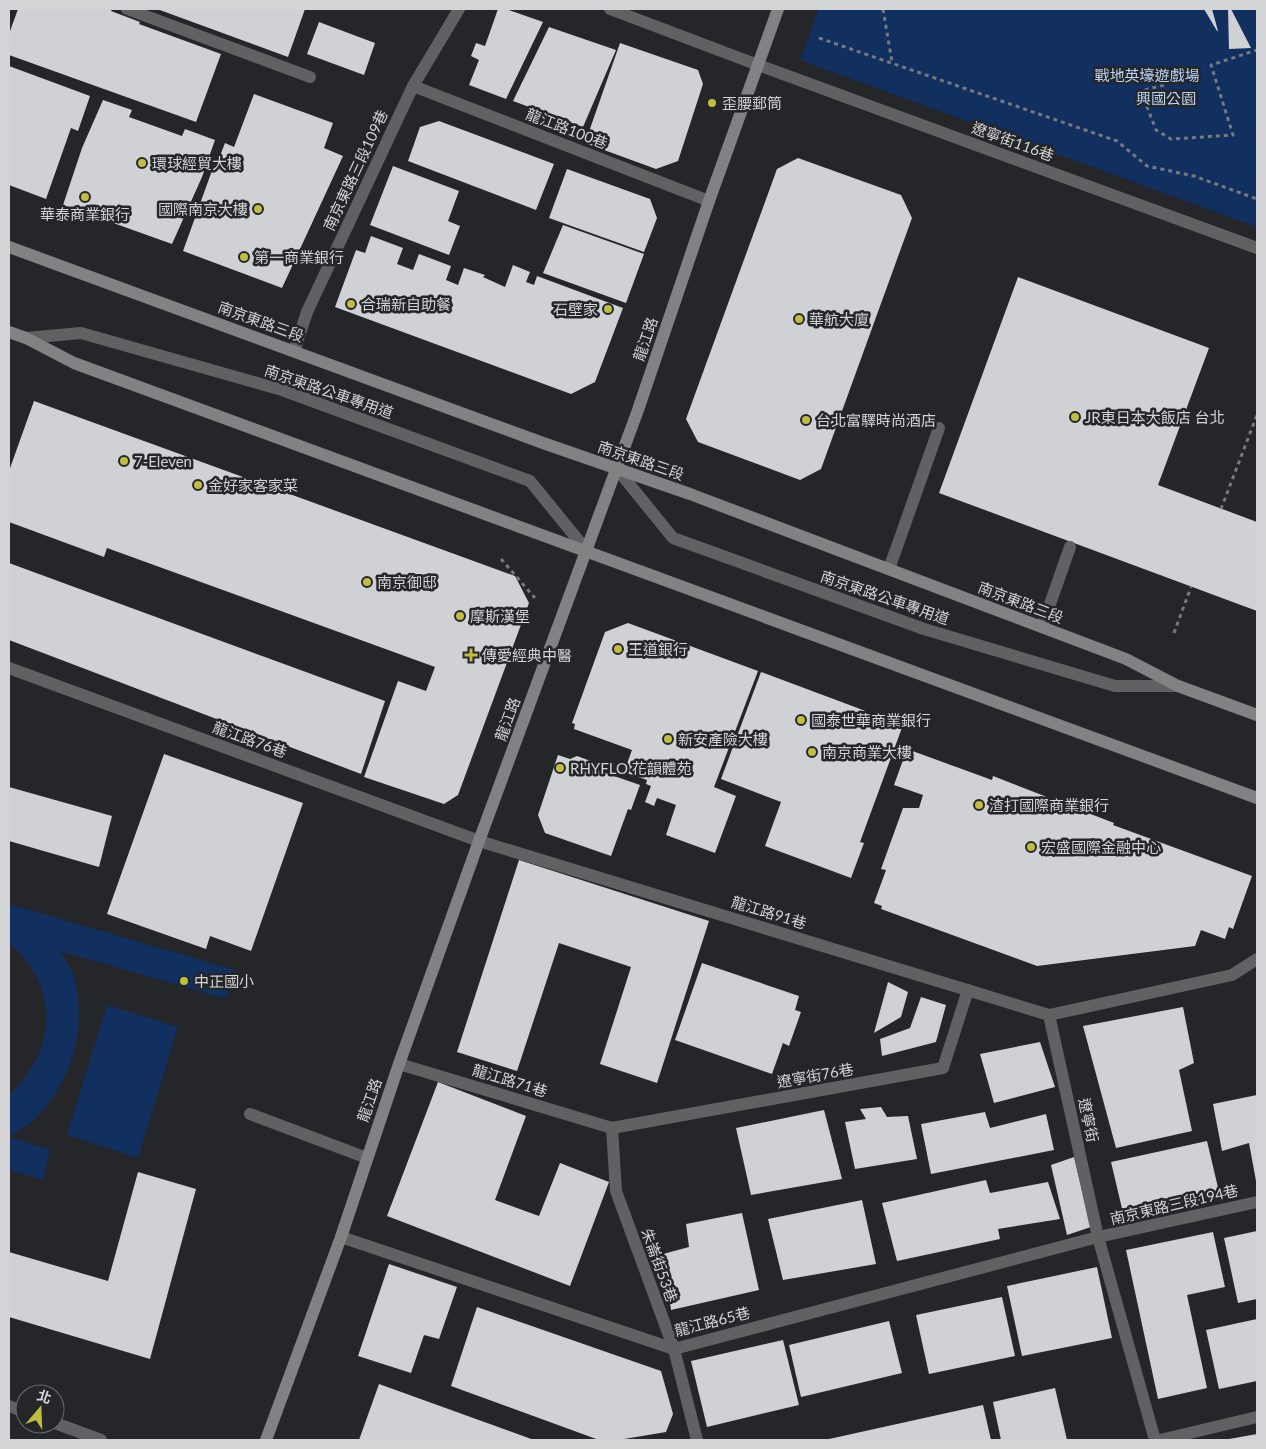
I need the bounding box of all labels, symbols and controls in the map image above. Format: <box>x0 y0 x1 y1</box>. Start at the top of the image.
park label: 戰地英壕遊戲場 <box>1094 66 1200 84</box>
park label: 興國公園 <box>1136 89 1196 107</box>
place label: 歪腰郵筒 <box>722 94 782 112</box>
marker: 歪腰郵筒 <box>706 97 718 109</box>
street label: 龍江路100巷 <box>524 104 610 152</box>
street label: 南京東路三段109巷 <box>319 107 391 233</box>
street label: 遼寧街116巷 <box>969 118 1057 164</box>
place label: 環球經貿大樓 <box>152 154 242 172</box>
marker: 環球經貿大樓 <box>136 157 148 169</box>
marker: 華泰商業銀行 <box>79 191 91 203</box>
place label: 國際南京大樓 <box>158 200 248 218</box>
marker: 國際南京大樓 <box>252 203 264 215</box>
place label: 華泰商業銀行 <box>40 205 130 223</box>
place label: 第一商業銀行 <box>254 248 344 266</box>
marker: 第一商業銀行 <box>238 251 250 263</box>
place label: 合瑞新自助餐 <box>361 295 451 313</box>
street label: 南京東路三段 <box>216 297 306 345</box>
marker: 合瑞新自助餐 <box>345 298 357 310</box>
place label: 石壁家 <box>553 300 598 318</box>
marker: 石壁家 <box>602 303 614 315</box>
place label: 華航大廈 <box>809 310 869 328</box>
marker: 華航大廈 <box>793 313 805 325</box>
street label: 龍江路 <box>629 315 661 363</box>
street label: 南京東路公車專用道 <box>262 361 396 421</box>
place label: JR東日本大飯店 台北 <box>1085 408 1225 426</box>
place label: 台北富驛時尚酒店 <box>816 411 936 429</box>
marker: JR東日本大飯店 台北 <box>1069 411 1081 423</box>
marker: 台北富驛時尚酒店 <box>800 414 812 426</box>
street label: 南京東路三段 <box>596 437 686 483</box>
place label: 7-Eleven <box>134 452 192 470</box>
marker: 7-Eleven <box>118 455 130 467</box>
place label: 金好家客家菜 <box>208 476 298 494</box>
marker: 金好家客家菜 <box>192 479 204 491</box>
street label: 南京東路公車專用道 <box>818 567 952 627</box>
place label: 南京御邸 <box>377 573 437 591</box>
marker: 南京御邸 <box>361 576 373 588</box>
street label: 南京東路三段 <box>976 577 1066 627</box>
place label: 摩斯漢堡 <box>470 607 530 625</box>
marker: 摩斯漢堡 <box>454 610 466 622</box>
place label: 王道銀行 <box>628 640 688 658</box>
marker: 王道銀行 <box>612 643 624 655</box>
place label: 傳愛經典中醫 <box>482 646 572 664</box>
marker: 傳愛經典中醫 <box>464 648 478 662</box>
street label: 龍江路 <box>491 695 523 743</box>
place label: 國泰世華商業銀行 <box>811 711 931 729</box>
marker: 國泰世華商業銀行 <box>795 714 807 726</box>
street label: 龍江路76巷 <box>211 717 289 761</box>
place label: 新安產險大樓 <box>678 730 768 748</box>
marker: 新安產險大樓 <box>662 733 674 745</box>
place label: 南京商業大樓 <box>822 743 912 761</box>
marker: 南京商業大樓 <box>806 746 818 758</box>
place label: RHYFLO 花韻體苑 <box>570 759 692 777</box>
marker: RHYFLO 花韻體苑 <box>554 762 566 774</box>
place label: 渣打國際商業銀行 <box>989 796 1109 814</box>
marker: 渣打國際商業銀行 <box>973 799 985 811</box>
place label: 宏盛國際金融中心 <box>1041 838 1161 856</box>
marker: 宏盛國際金融中心 <box>1025 841 1037 853</box>
street label: 龍江路91巷 <box>729 892 809 932</box>
place label: 中正國小 <box>194 972 254 990</box>
marker: 中正國小 <box>178 975 190 987</box>
street label: 遼寧街76巷 <box>775 1059 855 1091</box>
street label: 龍江路71巷 <box>470 1060 550 1100</box>
street label: 龍江路 <box>353 1076 385 1124</box>
street label: 遼寧街 <box>1076 1096 1102 1144</box>
street label: 南京東路三段194巷 <box>1108 1180 1240 1228</box>
street label: 朱崙街53巷 <box>638 1226 682 1304</box>
street label: 龍江路65巷 <box>672 1303 752 1339</box>
north arrow <box>15 1384 65 1434</box>
text: 北 <box>35 1386 54 1407</box>

